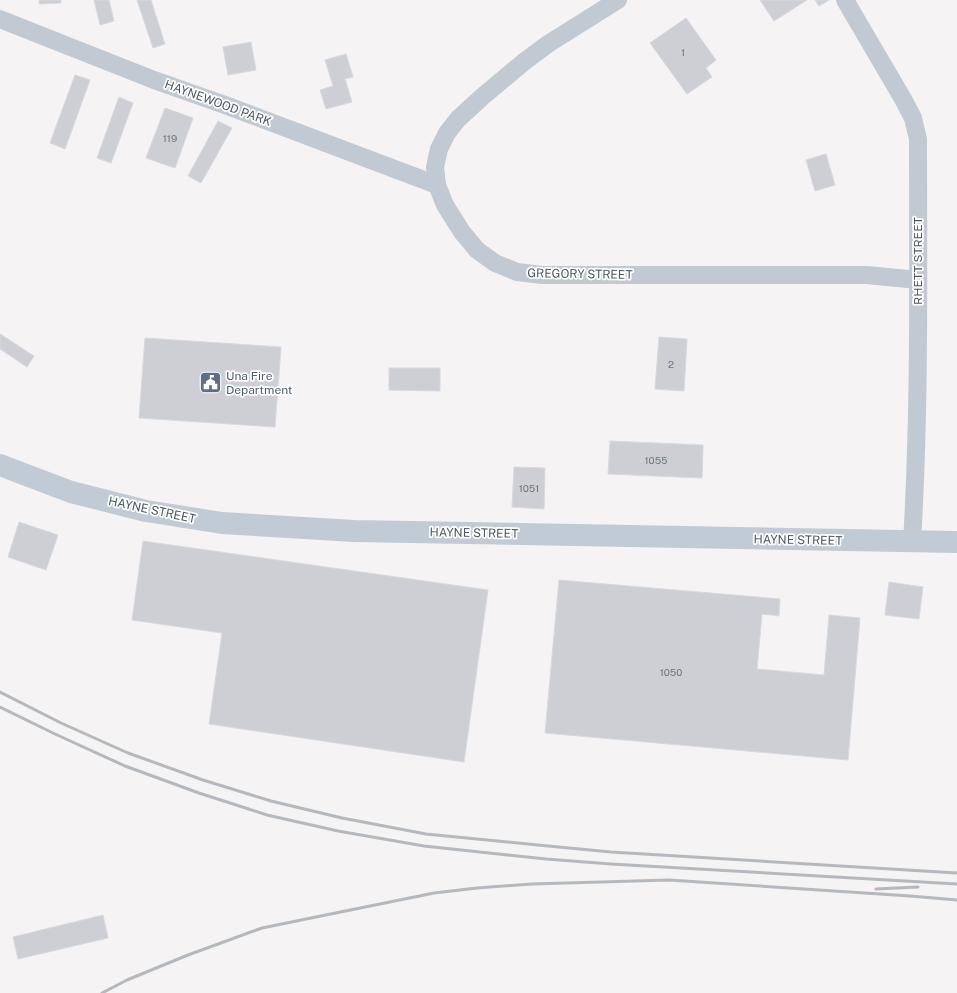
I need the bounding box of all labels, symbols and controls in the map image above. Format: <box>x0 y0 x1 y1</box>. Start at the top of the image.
house number: 1 <box>681 46 685 58</box>
street label: HAYNEWOOD PARK <box>163 77 273 129</box>
house number: 119 <box>163 132 177 144</box>
street label: RHETT STREET <box>911 217 925 305</box>
street label: GREGORY STREET <box>527 266 633 282</box>
house number: 2 <box>668 358 674 370</box>
place label: Una Fire Department <box>226 369 293 397</box>
public building icon: Una Fire Department <box>197 370 223 396</box>
house number: 1055 <box>644 454 668 466</box>
house number: 1051 <box>519 482 539 494</box>
street label: HAYNE STREET <box>107 494 197 526</box>
street label: HAYNE STREET <box>429 525 519 541</box>
street label: HAYNE STREET <box>753 532 843 548</box>
house number: 1050 <box>660 666 682 678</box>

